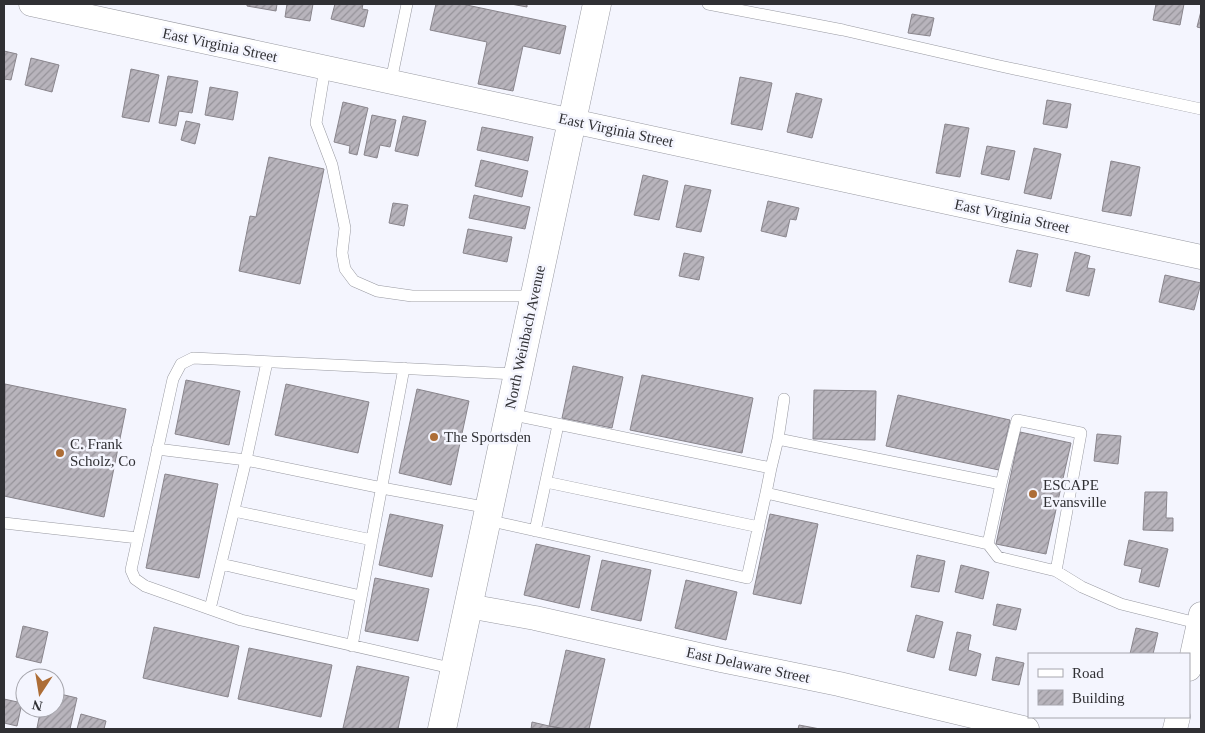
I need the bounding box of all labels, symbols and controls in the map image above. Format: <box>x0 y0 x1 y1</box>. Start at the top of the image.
street label: East Virginia Street <box>161 25 280 65</box>
street label: East Virginia Street <box>557 110 676 150</box>
street label: East Virginia Street <box>953 196 1072 236</box>
street label: North Weinbach Avenue <box>502 263 548 410</box>
place label: The Sportsden <box>444 429 532 445</box>
marker: The Sportsden <box>428 431 440 443</box>
place label: C. Frank Scholz, Co <box>70 436 136 469</box>
marker: C. Frank Scholz, Co <box>54 447 66 459</box>
place label: ESCAPE Evansville <box>1043 477 1107 510</box>
marker: ESCAPE Evansville <box>1027 488 1039 500</box>
street label: East Delaware Street <box>685 644 812 686</box>
legend <box>1028 653 1190 718</box>
text: Road <box>1072 665 1104 681</box>
north arrow <box>15 668 65 718</box>
text: Building <box>1072 690 1125 706</box>
text: N <box>31 697 44 714</box>

